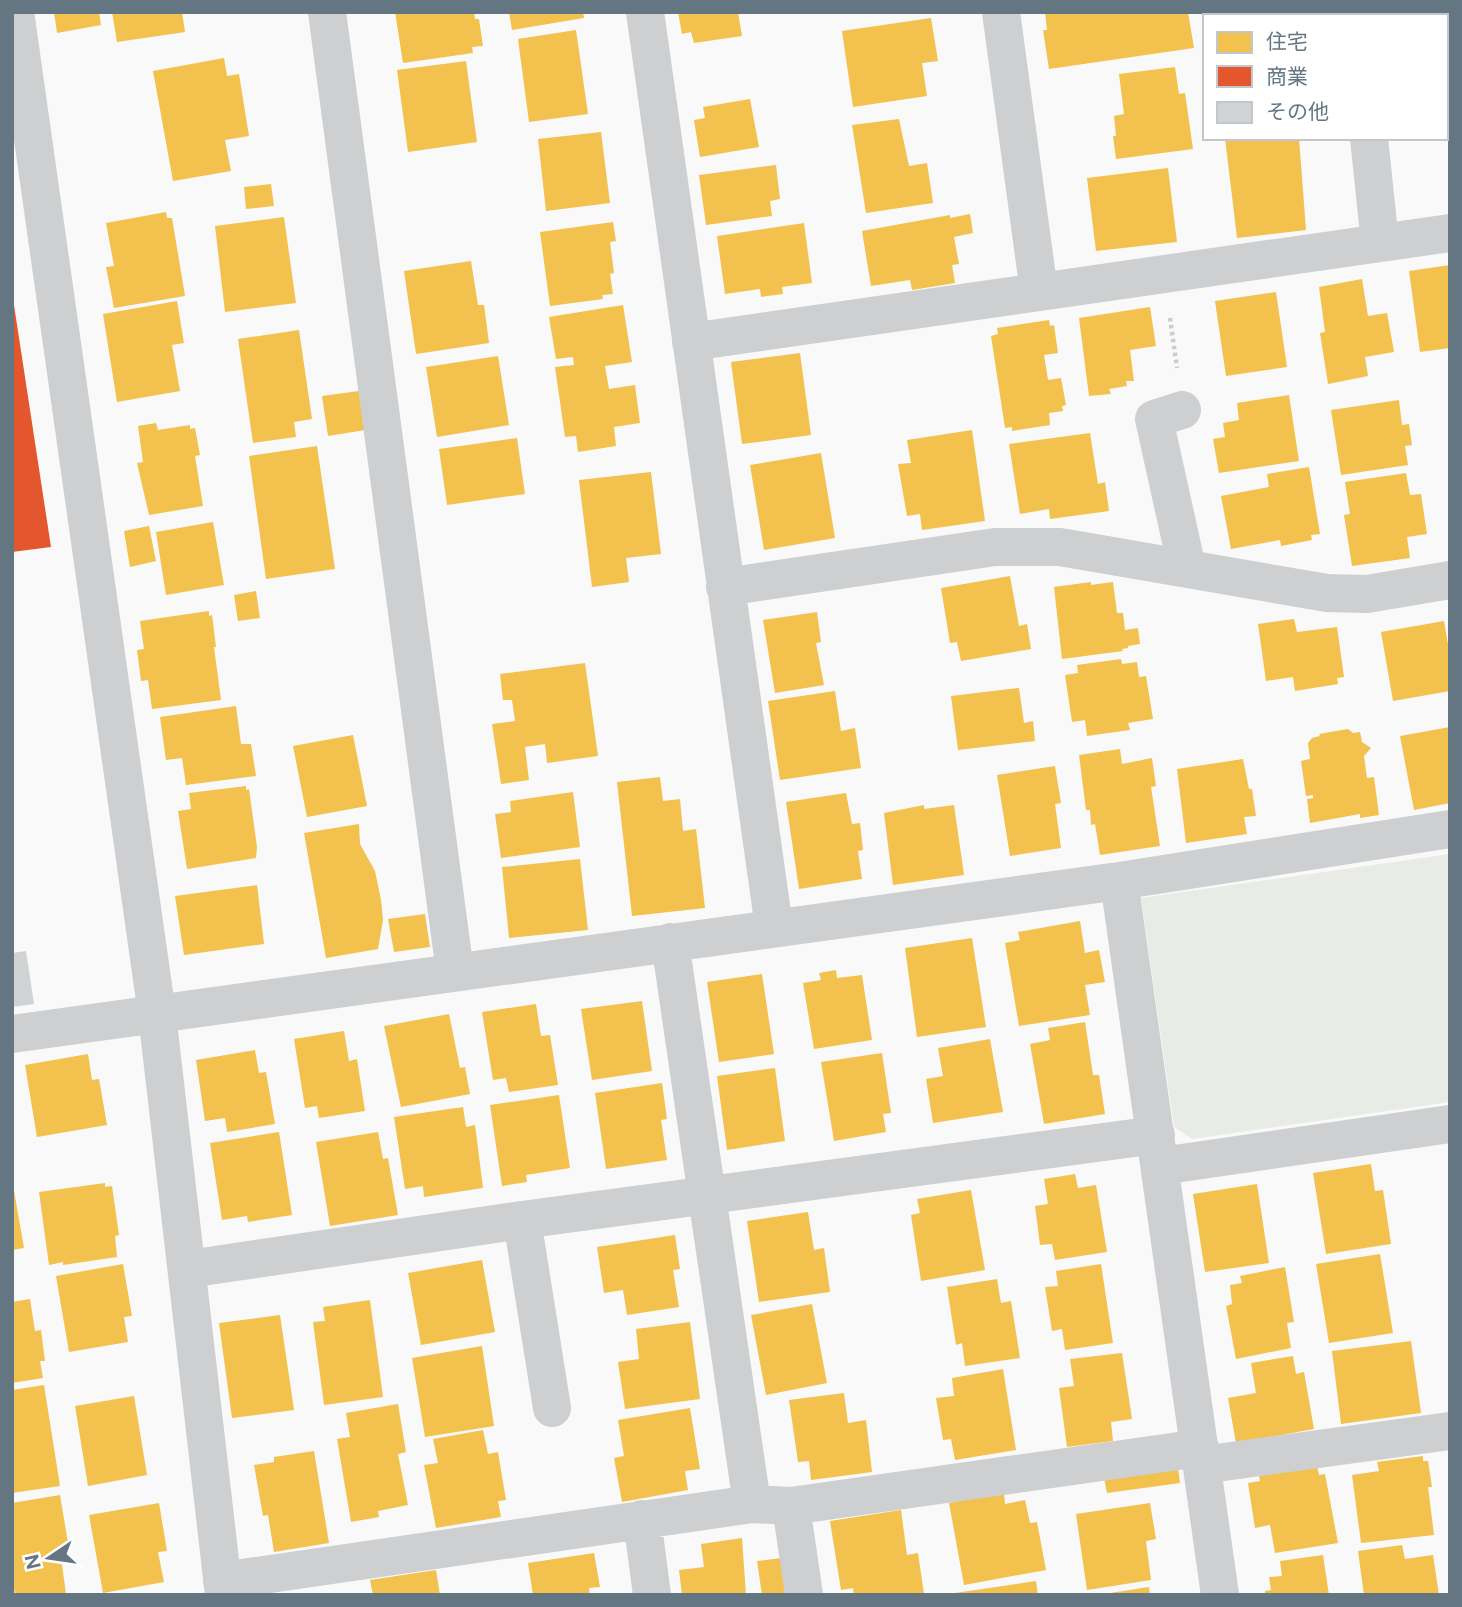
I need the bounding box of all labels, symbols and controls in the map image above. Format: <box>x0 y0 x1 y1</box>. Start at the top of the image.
legend <box>1203 14 1448 140</box>
text: 住宅 <box>1266 29 1308 54</box>
text: 商業 <box>1266 64 1308 89</box>
text: その他 <box>1266 99 1329 124</box>
north arrow <box>14 1523 84 1593</box>
text: N <box>20 1552 45 1572</box>

